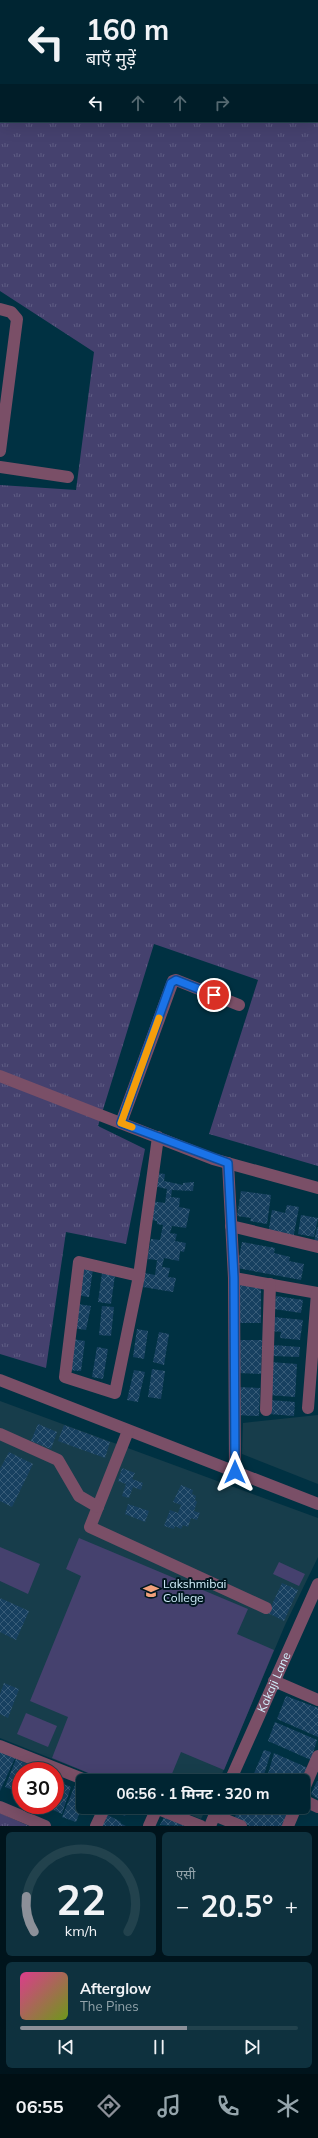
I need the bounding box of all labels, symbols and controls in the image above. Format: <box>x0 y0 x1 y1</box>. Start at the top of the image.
text: 160 m <box>86 12 169 47</box>
icon: left <box>20 16 72 68</box>
text: बाएँ मुड़ें <box>86 47 136 70</box>
icon: left <box>85 92 107 114</box>
icon: ahead <box>127 92 149 114</box>
icon: ahead <box>169 92 191 114</box>
icon: right <box>211 92 233 114</box>
pin <box>197 978 231 1012</box>
icon: arrive <box>203 984 225 1006</box>
position arrow <box>214 1451 256 1493</box>
place label: Lakshmibai College <box>163 1576 227 1605</box>
school or university icon: Lakshmibai College <box>142 1582 160 1600</box>
street label: Kakaji Lane <box>254 1650 294 1715</box>
speed limit sign: 30 <box>12 1762 64 1814</box>
text: 06:56 · 1 मिनट · 320 m <box>117 1784 269 1803</box>
text: एसी <box>176 1866 195 1882</box>
text: 22 <box>56 1873 106 1925</box>
text: 20.5° <box>201 1887 273 1925</box>
text: − <box>176 1892 189 1920</box>
text: + <box>285 1892 298 1920</box>
text: km/h <box>65 1922 97 1940</box>
text: Afterglow <box>80 1979 151 1998</box>
text: The Pines <box>80 1998 139 2014</box>
icon: previous <box>55 2036 77 2058</box>
icon: pause <box>148 2036 170 2058</box>
icon: next <box>241 2036 263 2058</box>
icon: directions <box>95 2092 123 2120</box>
icon: music <box>155 2092 183 2120</box>
icon: phone <box>214 2092 242 2120</box>
icon: climate <box>274 2092 302 2120</box>
text: 06:55 <box>16 2095 64 2118</box>

